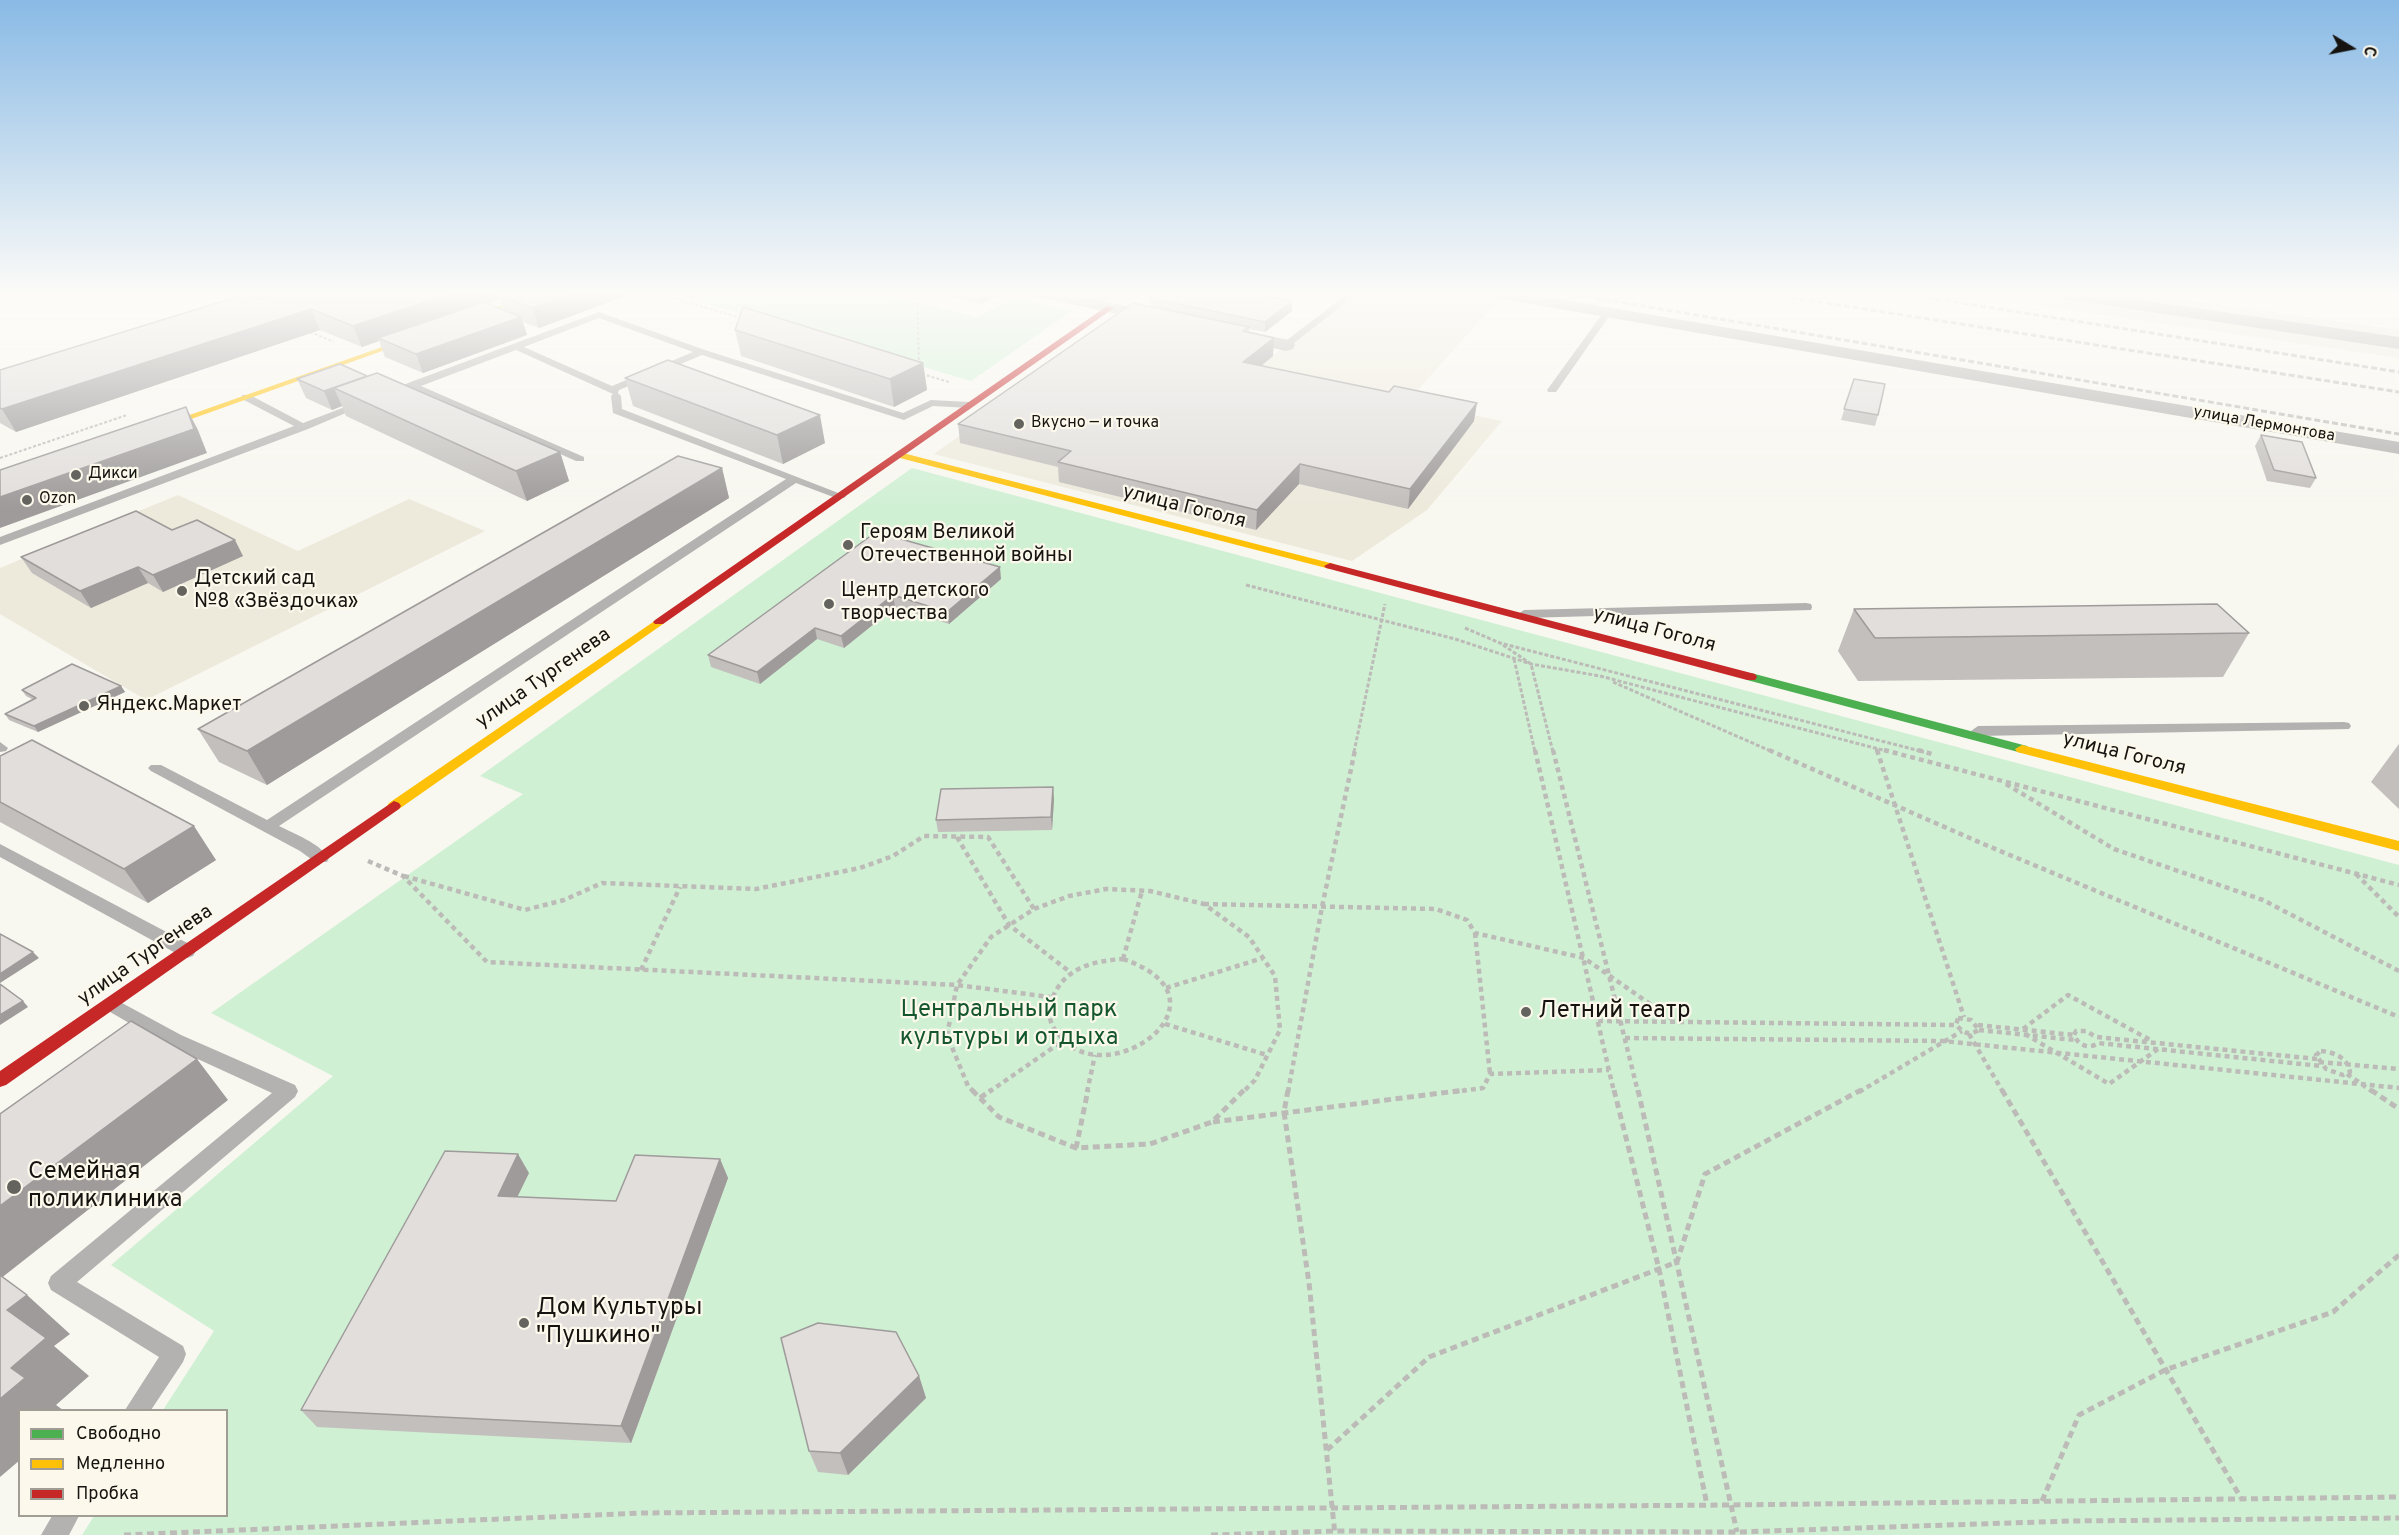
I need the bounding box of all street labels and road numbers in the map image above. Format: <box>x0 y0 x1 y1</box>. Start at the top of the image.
street label: улица Лермонтова <box>2192 403 2336 447</box>
street label: улица Гоголя <box>1120 481 1248 535</box>
street label: улица Гоголя <box>1590 603 1718 659</box>
street label: улица Тургенева <box>472 624 616 734</box>
street label: улица Гоголя <box>2060 728 2188 782</box>
street label: улица Тургенева <box>74 901 218 1011</box>

